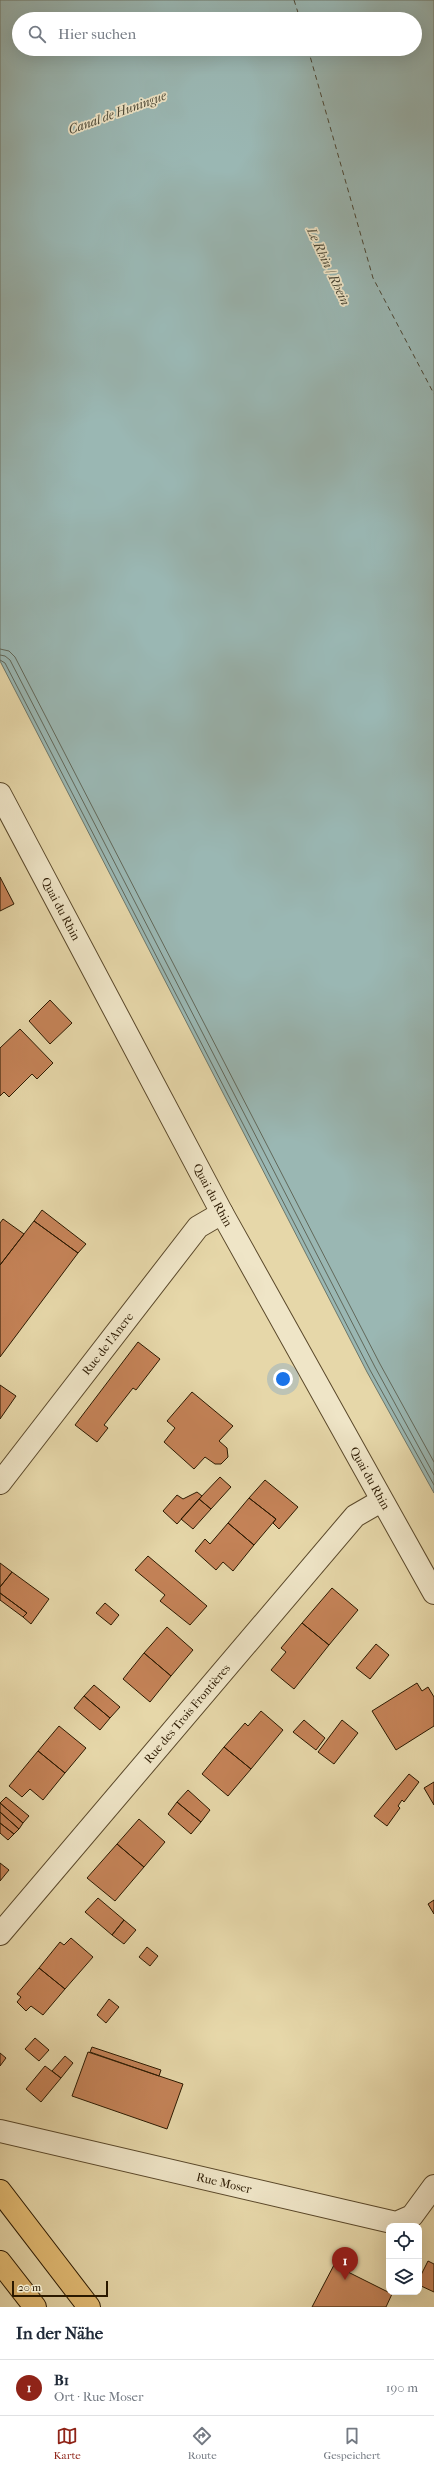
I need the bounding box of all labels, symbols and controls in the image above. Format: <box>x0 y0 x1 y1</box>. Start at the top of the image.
search box <box>12 12 422 56</box>
icon: search <box>26 23 48 45</box>
text: Hier suchen <box>58 25 136 43</box>
water label: Canal de Huningue <box>66 88 169 137</box>
water label: Le Rhin / Rhein <box>304 224 353 308</box>
street label: Quai du Rhin <box>38 875 83 943</box>
street label: Quai du Rhin <box>190 1161 235 1229</box>
street label: Rue de l'Ancre <box>79 1310 136 1378</box>
your location <box>273 1369 293 1389</box>
street label: Quai du Rhin <box>347 1445 393 1512</box>
street label: Rue des Trois Frontières <box>141 1661 233 1766</box>
street label: Rue Moser <box>195 2170 254 2196</box>
map controls <box>386 2223 422 2295</box>
button: locate <box>386 2223 422 2259</box>
pin: 1 <box>332 2247 358 2280</box>
button: layers <box>386 2259 422 2295</box>
scale bar <box>12 2279 108 2298</box>
text: 20 m <box>18 2281 41 2294</box>
text: In der Nähe <box>16 2323 103 2343</box>
text: B1 <box>54 2371 69 2389</box>
text: 1 <box>27 2380 31 2395</box>
text: 190 m <box>386 2380 418 2395</box>
text: Ort · Rue Moser <box>54 2389 144 2404</box>
tab: Karte <box>53 2425 81 2462</box>
tab: Route <box>188 2425 217 2462</box>
tab: Gespeichert <box>324 2425 380 2462</box>

